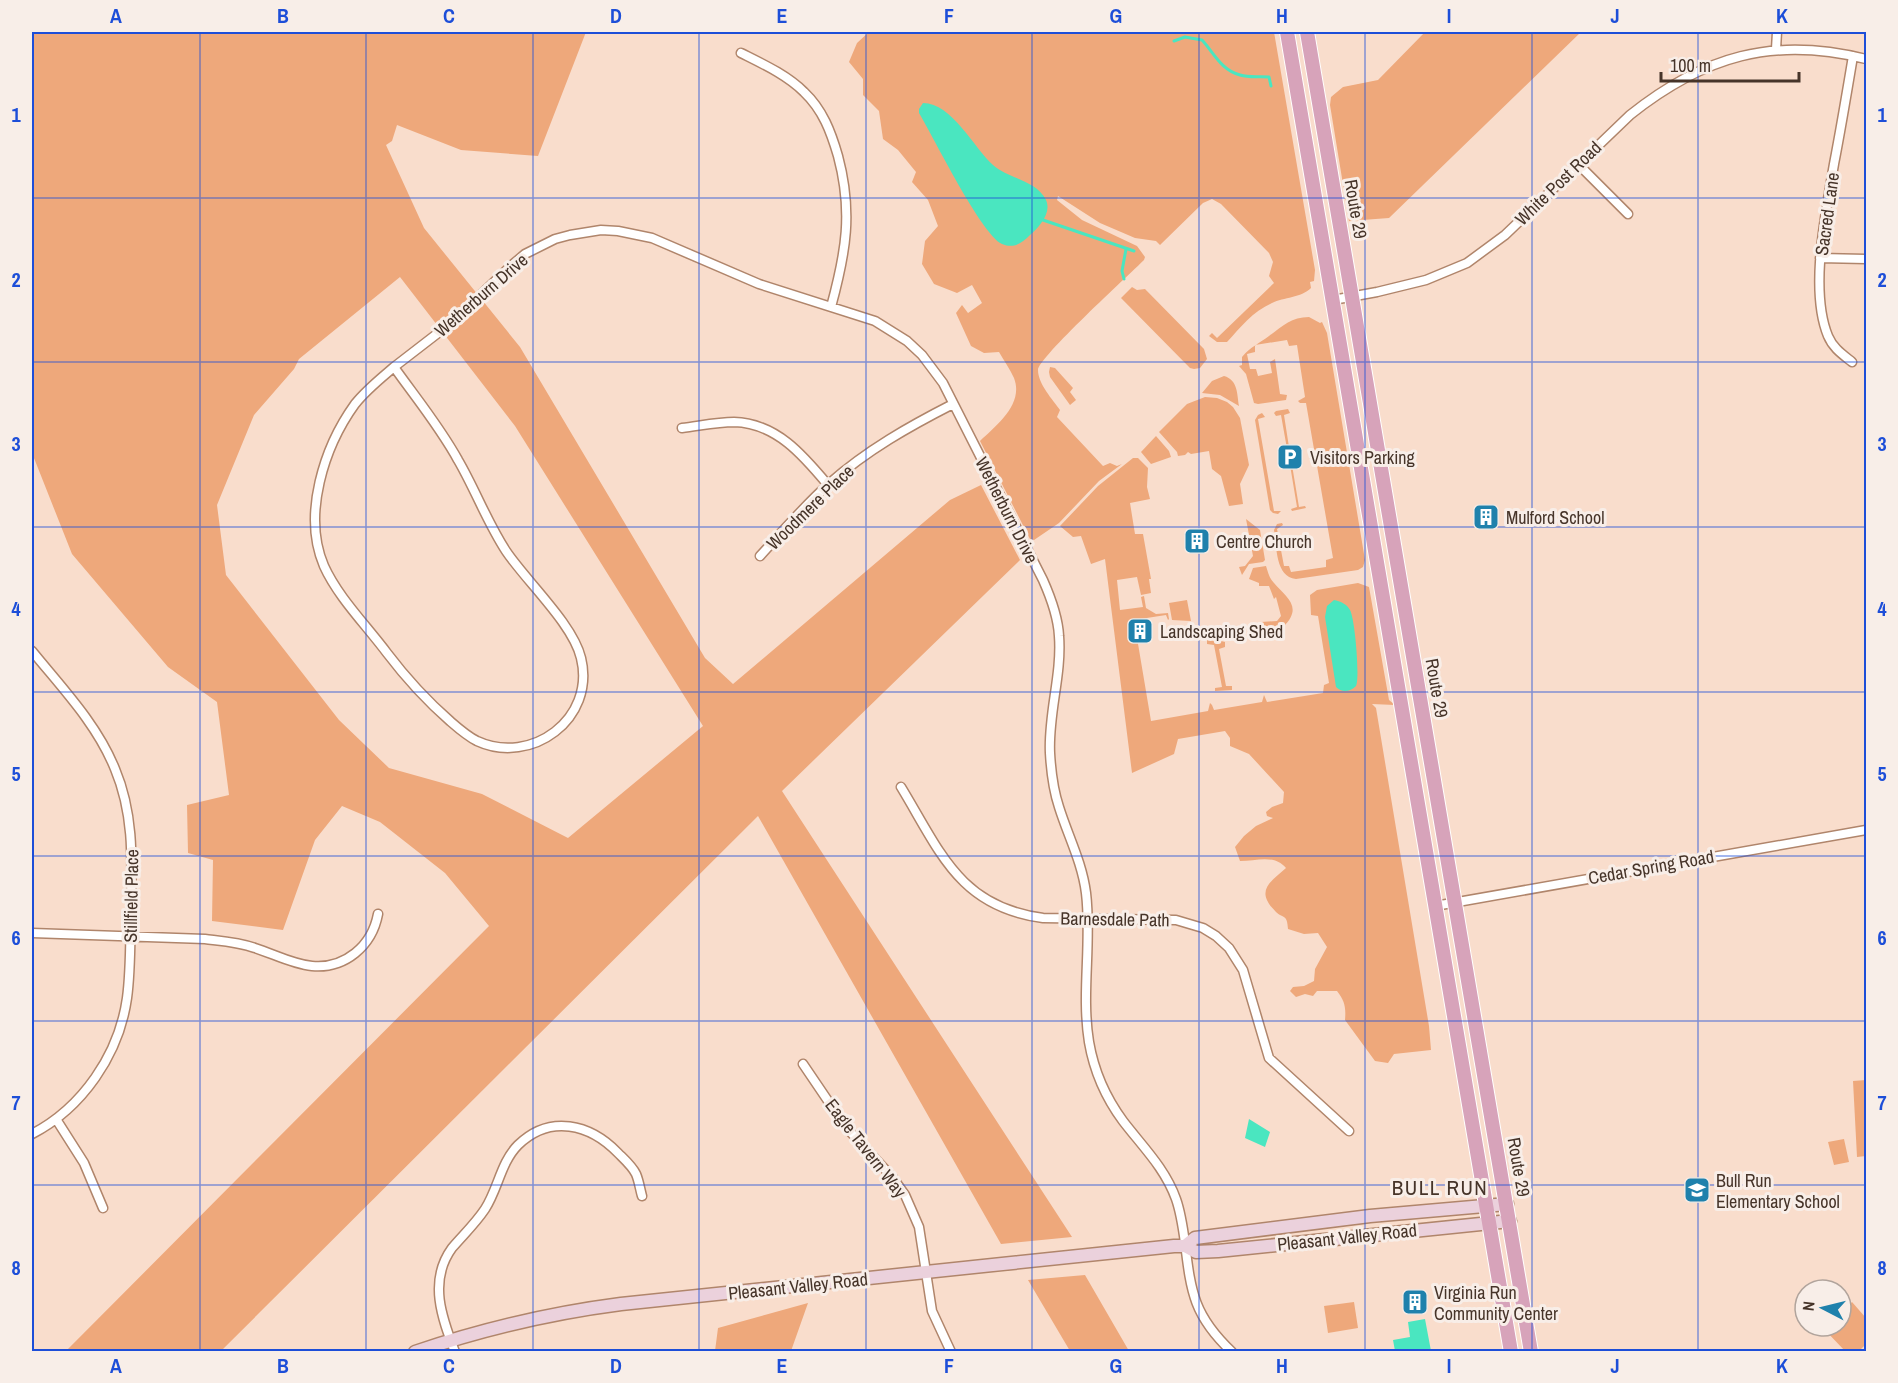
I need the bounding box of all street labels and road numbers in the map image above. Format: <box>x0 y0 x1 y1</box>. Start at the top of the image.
street label: White Post Road <box>1509 135 1607 231</box>
street label: Sacred Lane <box>1809 171 1845 257</box>
street label: Route 29 <box>1338 177 1374 241</box>
street label: Wetherburn Drive <box>429 247 533 343</box>
street label: Wetherburn Drive <box>969 453 1045 567</box>
street label: Woodmere Place <box>761 459 859 555</box>
street label: Route 29 <box>1419 656 1455 720</box>
street label: Cedar Spring Road <box>1586 844 1716 890</box>
street label: Stillfield Place <box>118 849 144 943</box>
street label: Barnesdale Path <box>1060 906 1170 932</box>
street label: Eagle Tavern Way <box>819 1093 913 1203</box>
street label: Route 29 <box>1501 1135 1537 1199</box>
street label: Pleasant Valley Road <box>1276 1217 1418 1257</box>
street label: Pleasant Valley Road <box>727 1266 869 1306</box>

